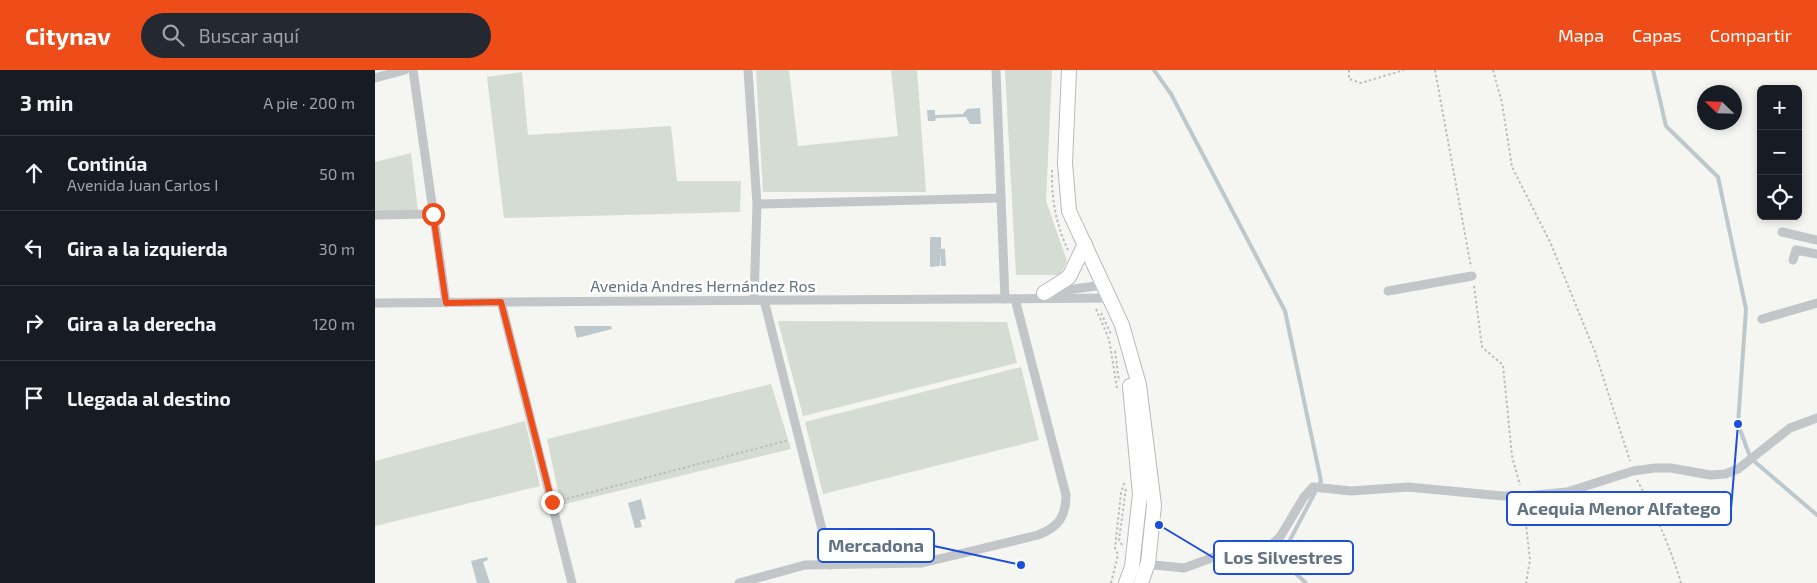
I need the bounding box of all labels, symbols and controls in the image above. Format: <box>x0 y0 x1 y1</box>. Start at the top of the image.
search box <box>141 13 491 58</box>
text: Citynav <box>25 21 111 50</box>
icon: search <box>159 21 187 49</box>
text: Buscar aquí <box>199 24 299 47</box>
text: Mapa <box>1558 24 1604 46</box>
text: Capas <box>1632 24 1682 46</box>
text: Compartir <box>1710 24 1792 46</box>
north arrow <box>1697 85 1742 130</box>
map controls <box>1757 85 1802 220</box>
button: + <box>1757 85 1802 130</box>
text: 3 min <box>20 90 73 115</box>
text: A pie · 200 m <box>263 93 355 112</box>
button: − <box>1757 130 1802 175</box>
text: Continúa <box>67 152 147 175</box>
icon: ahead <box>20 159 48 187</box>
text: 50 m <box>319 164 355 183</box>
text: Avenida Juan Carlos I <box>67 175 218 194</box>
button: locate <box>1757 175 1802 220</box>
route start <box>422 203 445 226</box>
icon: left <box>20 234 48 262</box>
text: Gira a la izquierda <box>67 237 228 260</box>
text: 30 m <box>319 239 355 258</box>
street label: Avenida Andres Hernández Ros <box>590 276 816 295</box>
icon: right <box>20 309 48 337</box>
text: Gira a la derecha <box>67 312 216 335</box>
text: 120 m <box>312 314 355 333</box>
icon: arrive <box>20 384 48 412</box>
text: Llegada al destino <box>67 387 231 410</box>
route end <box>541 491 564 514</box>
callout: Acequia Menor Alfatego <box>1507 492 1731 525</box>
text: Acequia Menor Alfatego <box>1517 497 1721 519</box>
callout: Mercadona <box>818 529 934 562</box>
text: Mercadona <box>828 534 924 556</box>
callout: Los Silvestres <box>1214 541 1353 574</box>
text: Los Silvestres <box>1223 546 1343 568</box>

